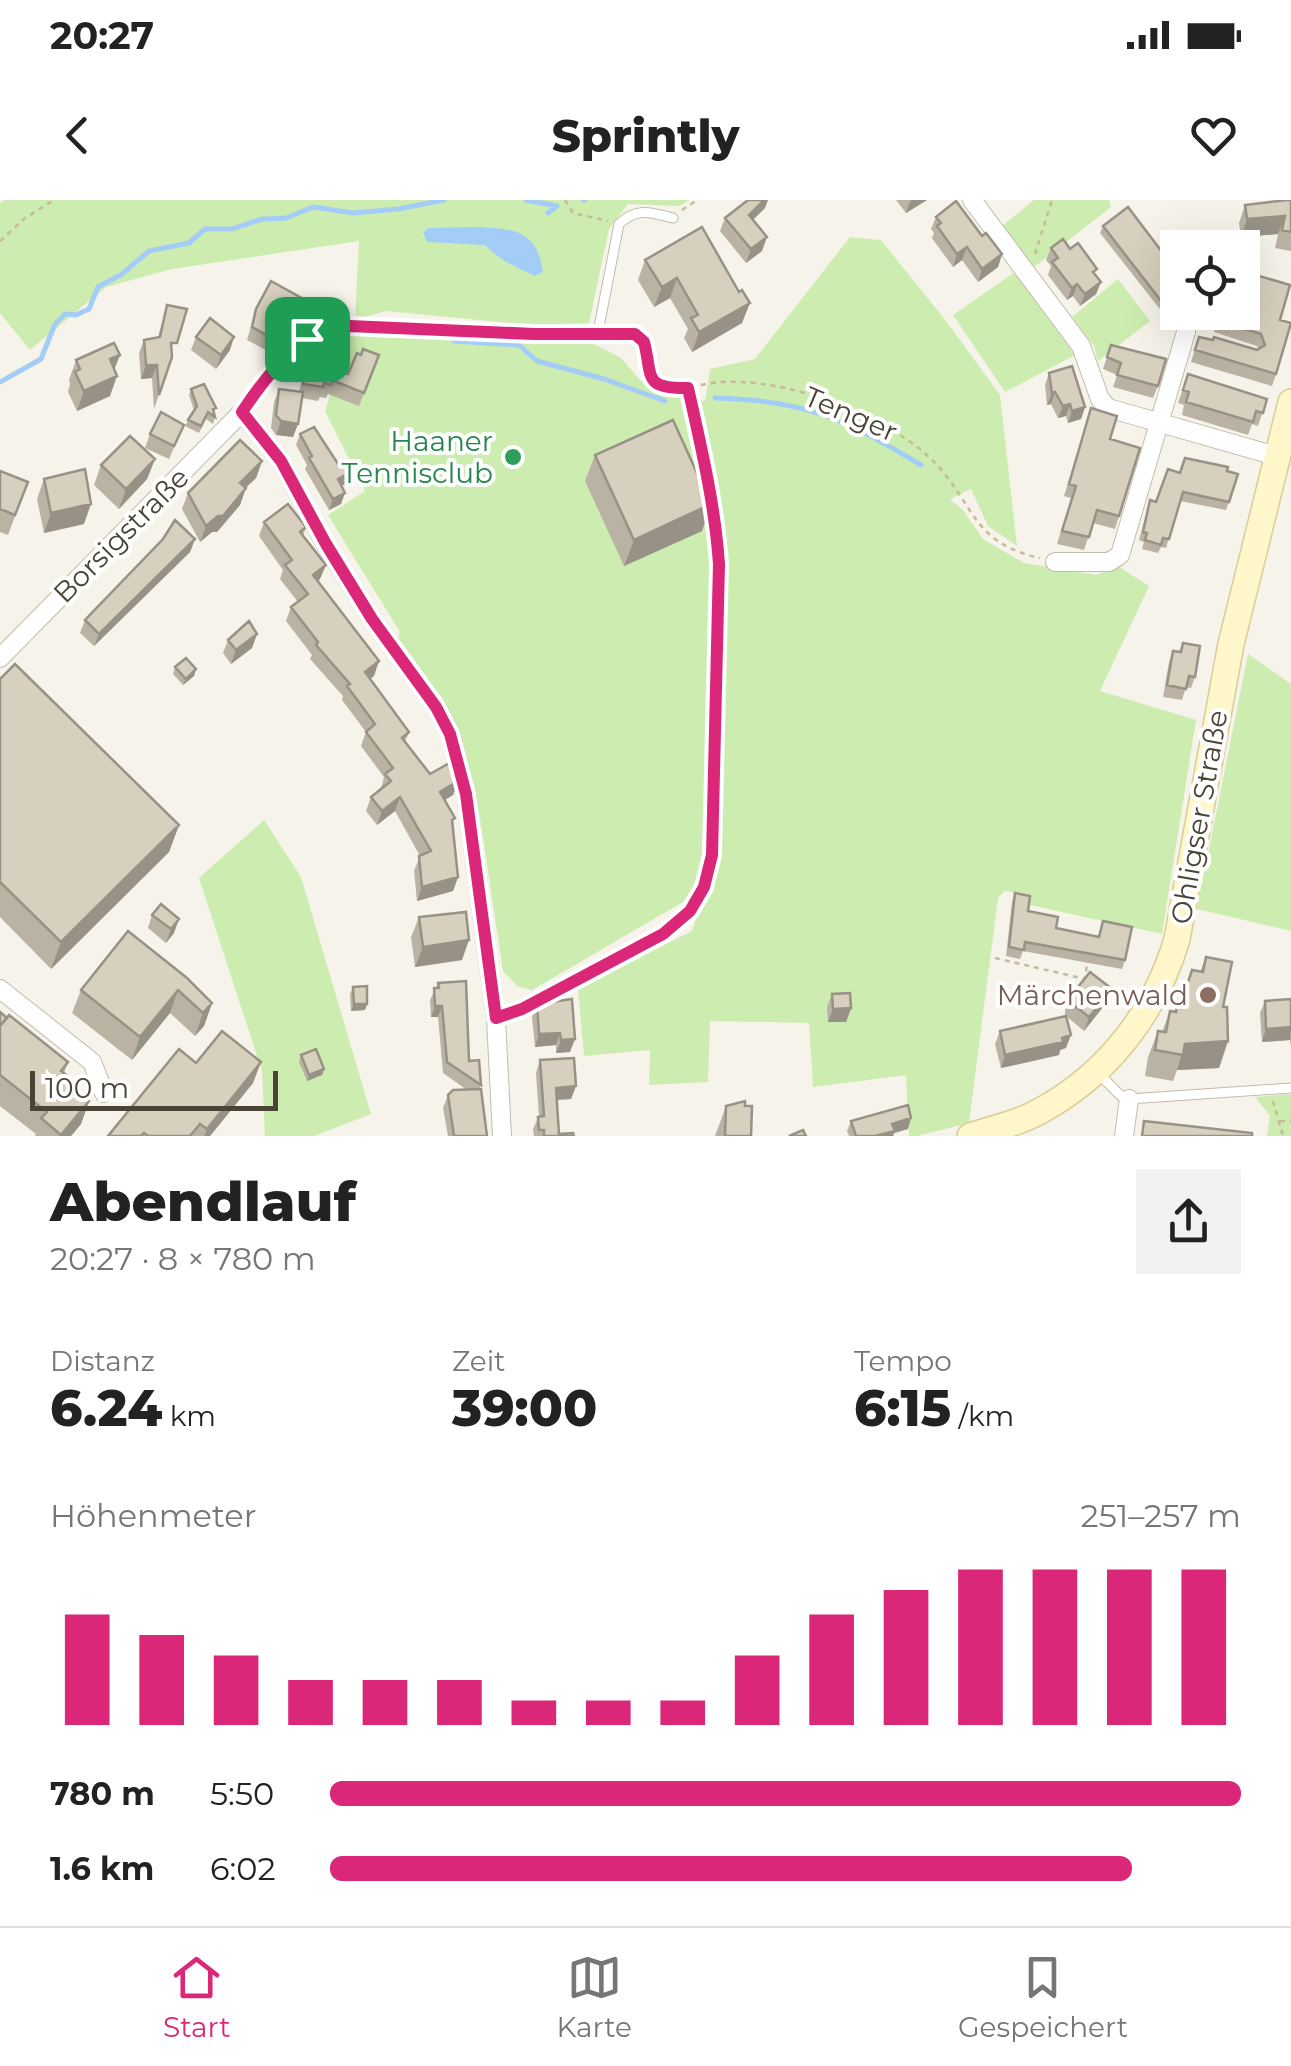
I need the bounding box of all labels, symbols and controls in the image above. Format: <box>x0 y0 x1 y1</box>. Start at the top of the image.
text: 20:27 <box>50 12 154 59</box>
icon: back <box>50 108 105 163</box>
text: Sprintly <box>552 108 739 163</box>
icon: heart <box>1186 108 1241 163</box>
map controls <box>1160 230 1260 330</box>
button: locate <box>1160 230 1260 330</box>
pin <box>265 297 350 382</box>
icon: arrive <box>280 312 335 367</box>
street label: Tenger <box>799 379 903 449</box>
place label: Haaner Tennisclub <box>342 424 493 490</box>
marker: Haaner Tennisclub <box>502 446 524 468</box>
street label: Borsigstraße <box>46 460 196 610</box>
street label: Ohligser Straße <box>1163 707 1235 927</box>
place label: Märchenwald <box>997 978 1188 1012</box>
marker: Märchenwald <box>1197 984 1219 1006</box>
scale bar <box>30 1066 278 1110</box>
text: 100 m <box>45 1071 129 1105</box>
text: Abendlauf <box>50 1168 356 1235</box>
button: share <box>1136 1169 1241 1274</box>
text: 20:27 · 8 × 780 m <box>50 1239 316 1278</box>
text: Distanz <box>50 1344 155 1378</box>
text: Zeit <box>452 1344 505 1378</box>
text: Tempo <box>854 1344 952 1378</box>
text: 6.24 <box>50 1378 162 1439</box>
text: 39:00 <box>452 1378 597 1439</box>
text: 6:15 <box>854 1378 951 1439</box>
text: km <box>162 1399 216 1433</box>
text: /km <box>951 1399 1014 1433</box>
text: Höhenmeter <box>50 1496 257 1535</box>
text: 251–257 m <box>1081 1496 1241 1535</box>
text: 780 m <box>50 1774 155 1813</box>
text: 5:50 <box>210 1774 274 1813</box>
text: 1.6 km <box>50 1849 154 1888</box>
text: 6:02 <box>210 1849 276 1888</box>
tab: Start <box>163 1950 231 2044</box>
tab: Karte <box>557 1950 632 2044</box>
tab: Gespeichert <box>958 1950 1128 2044</box>

